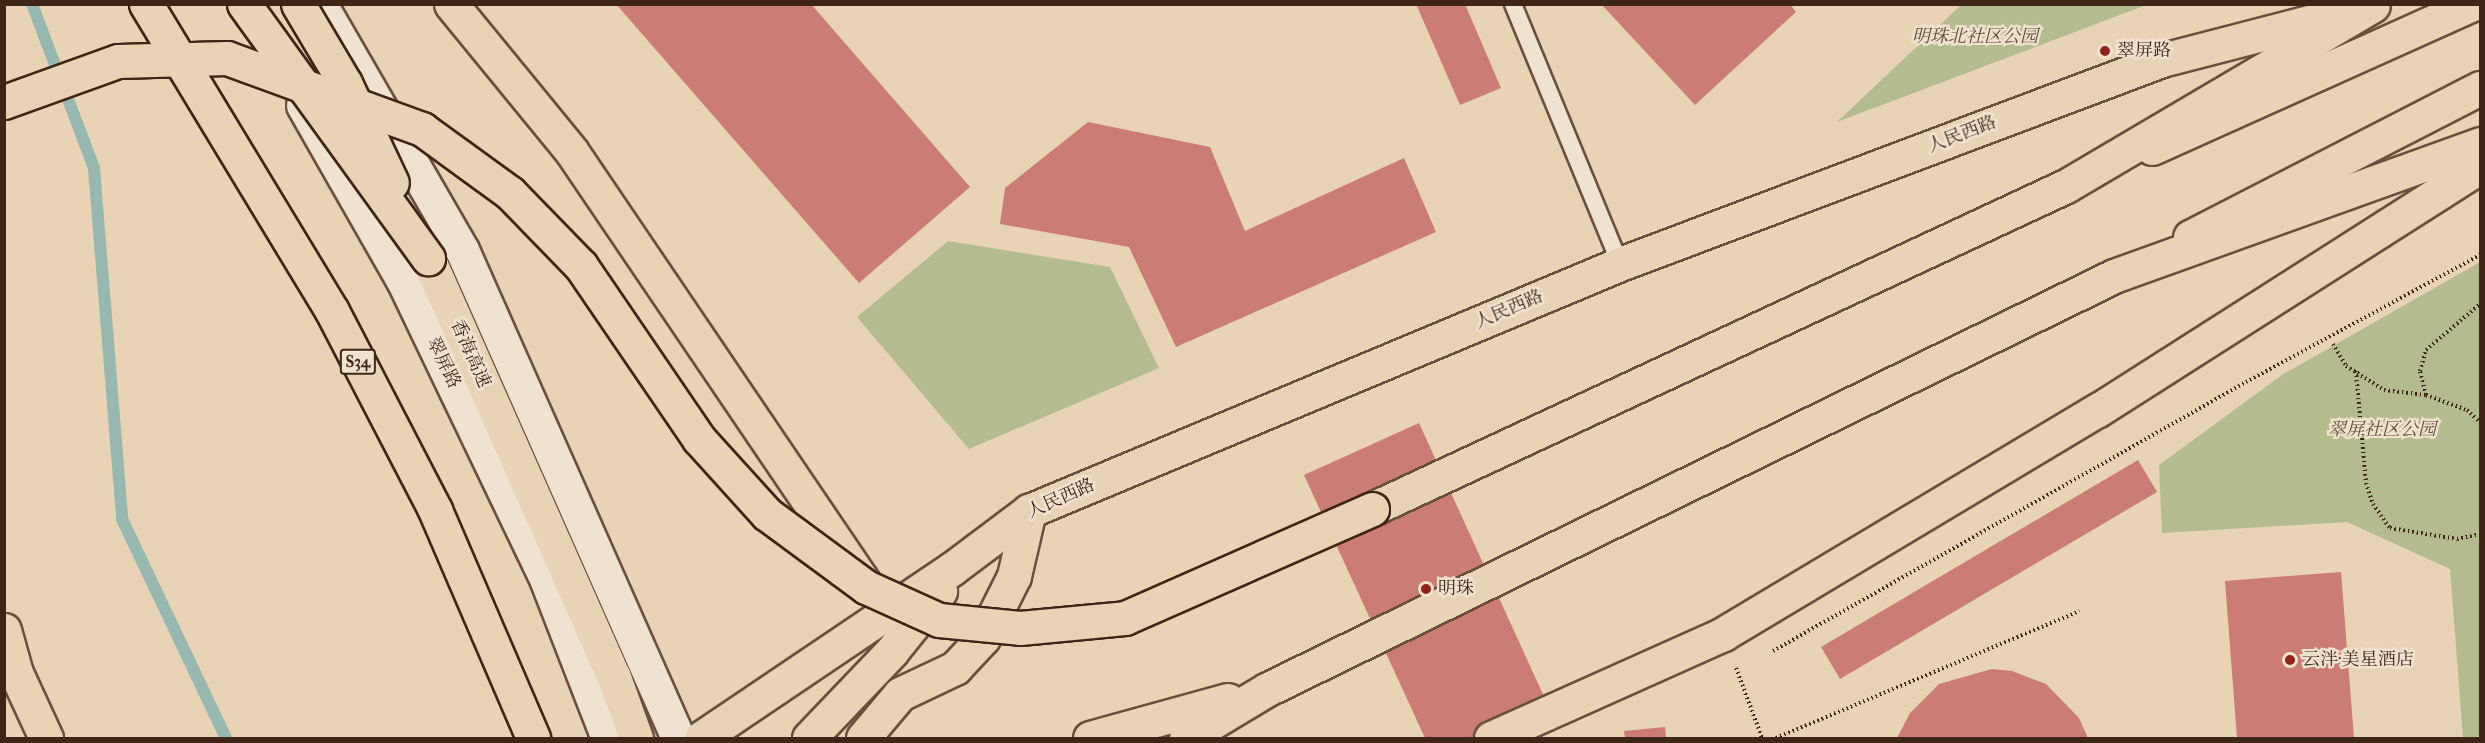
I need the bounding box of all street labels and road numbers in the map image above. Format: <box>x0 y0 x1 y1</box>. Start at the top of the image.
street label: 人民西路 <box>1925 112 1999 158</box>
street label: 人民西路 <box>1472 286 1546 334</box>
street label: 香海高速 <box>445 317 495 391</box>
street label: 翠屏路 <box>421 334 465 392</box>
road number: S34 <box>338 349 378 375</box>
street label: 人民西路 <box>1024 474 1098 524</box>

